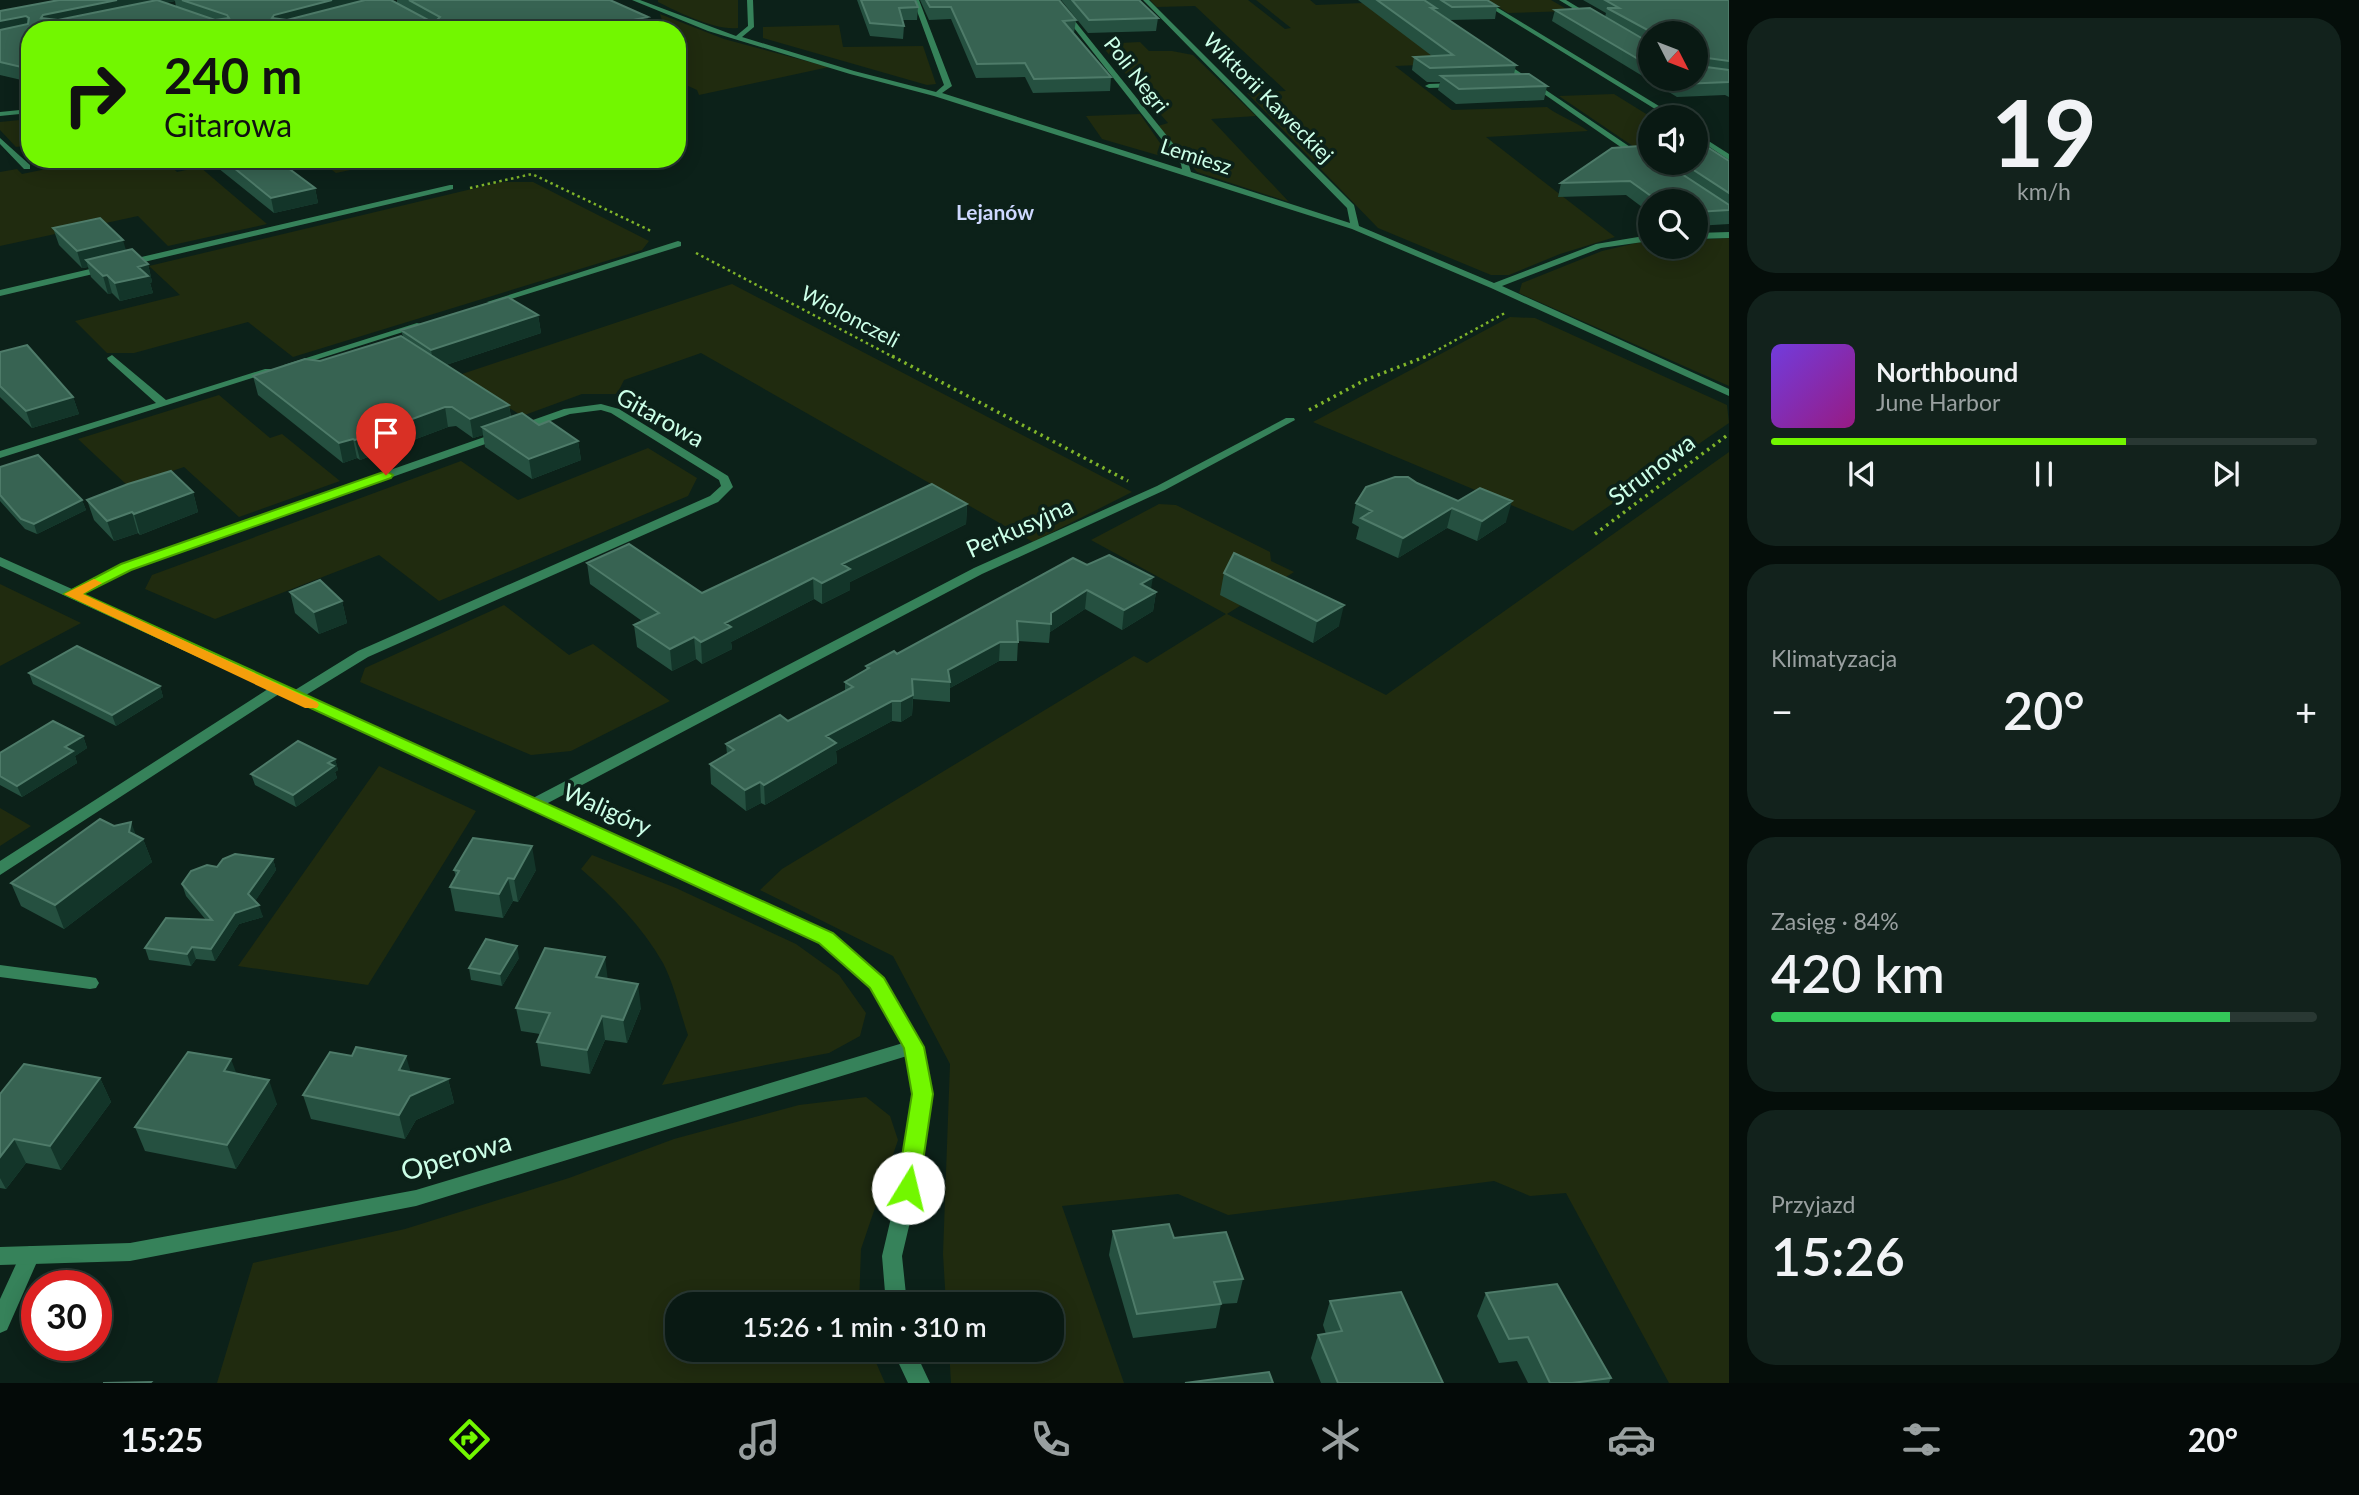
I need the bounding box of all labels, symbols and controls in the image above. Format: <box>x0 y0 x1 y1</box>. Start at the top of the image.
north arrow <box>1638 21 1708 91</box>
map controls <box>1638 21 1708 259</box>
street label: Wiktorii Kaweckiej <box>1199 27 1339 167</box>
street label: Poli Negri <box>1100 31 1175 117</box>
text: 240 m <box>164 46 302 104</box>
icon: right <box>49 49 140 140</box>
text: 19 <box>1991 77 2097 186</box>
text: Gitarowa <box>164 105 292 144</box>
button: sound <box>1638 105 1708 175</box>
street label: Lemiesz <box>1158 132 1235 179</box>
text: km/h <box>2017 177 2071 205</box>
button: search <box>1638 189 1708 259</box>
district label: Lejanów <box>956 199 1034 224</box>
street label: Wiolonczeli <box>797 279 904 352</box>
text: Northbound <box>1876 356 2018 388</box>
street label: Gitarowa <box>612 381 710 453</box>
text: June Harbor <box>1876 388 2000 416</box>
pin <box>356 403 416 475</box>
icon: arrive <box>367 414 405 452</box>
street label: Strunowa <box>1602 427 1700 511</box>
icon: previous <box>1843 455 1881 493</box>
icon: pause <box>2025 455 2063 493</box>
icon: next <box>2207 455 2245 493</box>
street label: Perkusyjna <box>961 490 1078 563</box>
text: Klimatyzacja <box>1771 644 1897 672</box>
text: 20° <box>2003 679 2085 741</box>
text: − <box>1771 688 1793 734</box>
text: + <box>2295 688 2317 734</box>
street label: Waligóry <box>559 776 657 841</box>
text: Zasięg · 84% <box>1771 907 1899 935</box>
text: 420 km <box>1771 942 1945 1004</box>
street label: Operowa <box>396 1123 515 1187</box>
position arrow <box>871 1151 945 1225</box>
text: Przyjazd <box>1771 1190 1855 1218</box>
text: 15:26 <box>1771 1225 1905 1287</box>
speed limit sign: 30 <box>21 1270 112 1361</box>
text: 15:26 · 1 min · 310 m <box>742 1311 987 1343</box>
icon: directions <box>445 1415 494 1464</box>
icon: music <box>735 1415 784 1464</box>
icon: phone <box>1026 1415 1075 1464</box>
icon: climate <box>1316 1415 1365 1464</box>
icon: car <box>1607 1415 1656 1464</box>
icon: filters <box>1897 1415 1946 1464</box>
text: 15:25 <box>121 1420 203 1459</box>
text: 20° <box>2188 1420 2238 1459</box>

